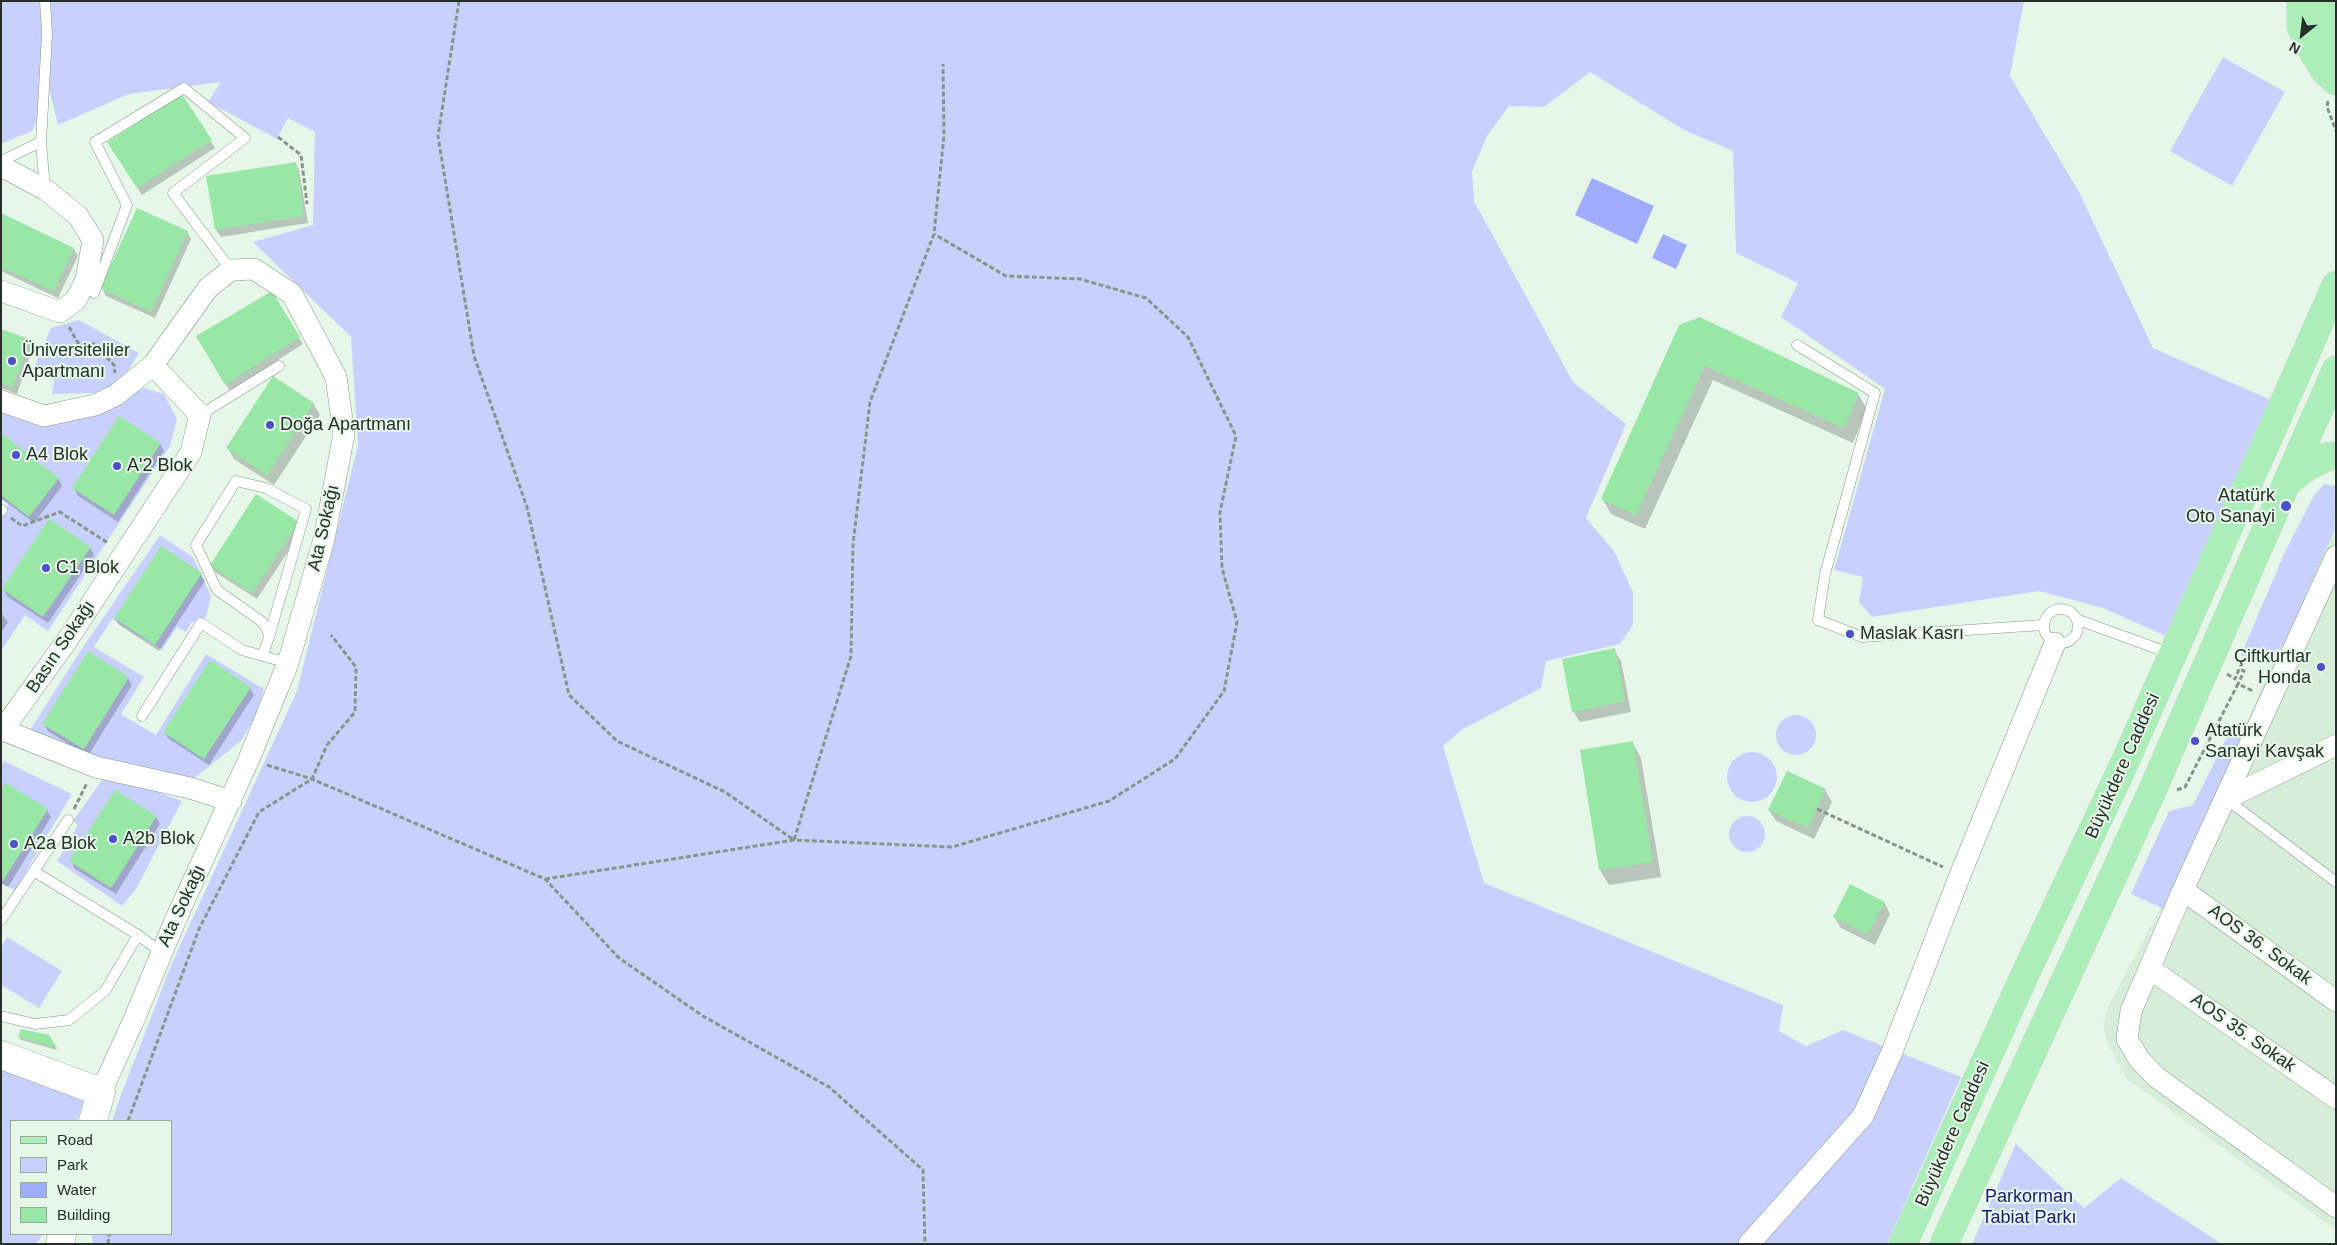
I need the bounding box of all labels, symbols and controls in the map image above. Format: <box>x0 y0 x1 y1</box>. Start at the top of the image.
north arrow <box>2277 10 2327 60</box>
text: N <box>2286 39 2303 58</box>
place label: Üniversiteliler Apartmanı <box>22 340 130 382</box>
marker: Üniversiteliler Apartmanı <box>6 355 18 367</box>
place label: Doğa Apartmanı <box>280 414 411 436</box>
marker: Doğa Apartmanı <box>264 419 276 431</box>
place label: A4 Blok <box>26 444 88 466</box>
marker: A4 Blok <box>10 449 22 461</box>
place label: A'2 Blok <box>127 455 192 477</box>
marker: A'2 Blok <box>111 460 123 472</box>
street label: Ata Sokağı <box>304 483 344 573</box>
place label: Atatürk Oto Sanayi <box>2186 485 2275 528</box>
marker: Atatürk Oto Sanayi <box>2279 499 2293 513</box>
place label: C1 Blok <box>56 557 119 579</box>
marker: C1 Blok <box>40 562 52 574</box>
street label: Basın Sokağı <box>22 597 100 697</box>
place label: Maslak Kasrı <box>1860 623 1964 645</box>
marker: Maslak Kasrı <box>1844 628 1856 640</box>
place label: Çiftkurtlar Honda <box>2234 646 2311 689</box>
marker: Çiftkurtlar Honda <box>2315 661 2327 673</box>
street label: Büyükdere Caddesi <box>2081 690 2165 842</box>
place label: Atatürk Sanayi Kavşak <box>2205 720 2324 762</box>
marker: Atatürk Sanayi Kavşak <box>2189 735 2201 747</box>
place label: A2b Blok <box>123 828 195 850</box>
place label: A2a Blok <box>24 833 96 855</box>
marker: A2b Blok <box>107 833 119 845</box>
marker: A2a Blok <box>8 838 20 850</box>
street label: Ata Sokağı <box>154 862 210 950</box>
street label: AOS 36. Sokak <box>2204 900 2316 990</box>
street label: AOS 35. Sokak <box>2186 989 2300 1077</box>
street label: Büyükdere Caddesi <box>1911 1058 1995 1210</box>
legend <box>10 1120 172 1235</box>
text: Road <box>57 1131 93 1148</box>
text: Park <box>57 1156 88 1173</box>
text: Water <box>57 1181 96 1198</box>
park label: Parkorman Tabiat Parkı <box>1981 1186 2077 1228</box>
text: Building <box>57 1206 110 1223</box>

